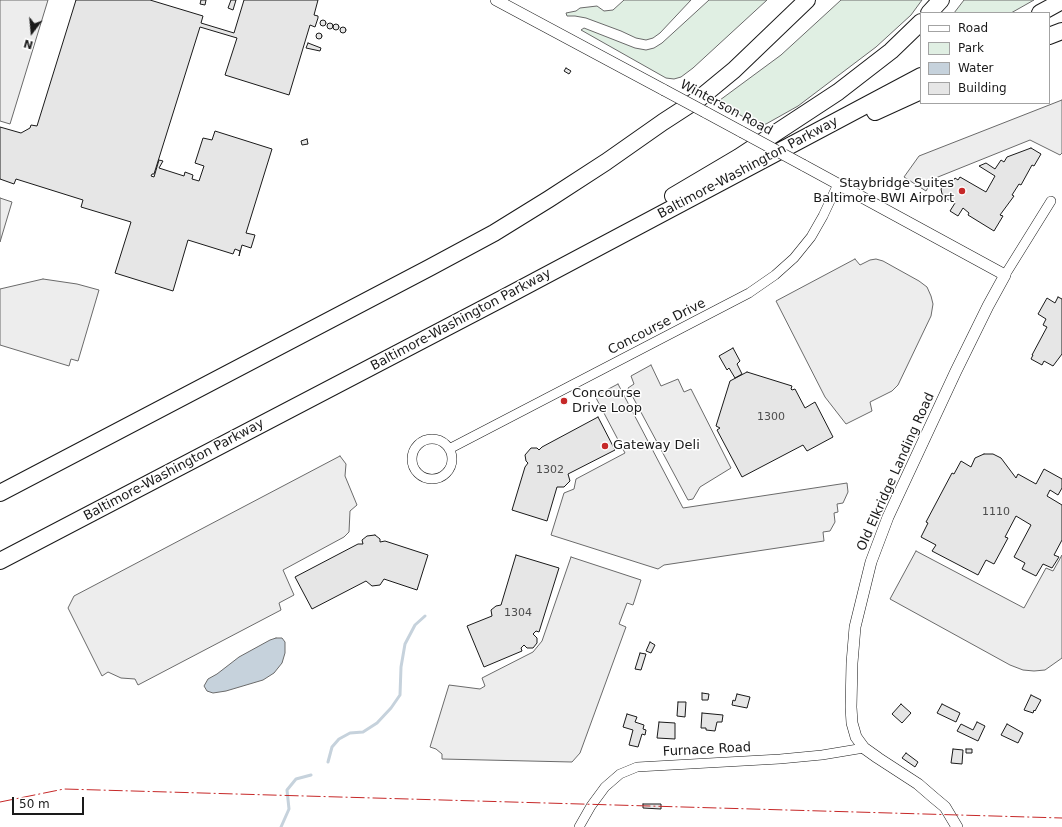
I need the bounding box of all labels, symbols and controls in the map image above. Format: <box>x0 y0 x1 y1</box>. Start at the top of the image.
north arrow <box>12 12 52 52</box>
legend <box>920 12 1050 104</box>
text: Road <box>958 21 988 35</box>
text: N <box>22 36 35 52</box>
text: Park <box>958 41 984 55</box>
text: Water <box>958 61 993 75</box>
street label: Winterson Road <box>677 77 775 139</box>
text: Building <box>958 81 1007 95</box>
street label: Baltimore-Washington Parkway <box>655 114 841 222</box>
place label: Staybridge Suites Baltimore BWI Airport <box>813 176 954 207</box>
marker: Staybridge Suites Baltimore BWI Airport <box>957 186 967 196</box>
street label: Baltimore-Washington Parkway <box>368 266 554 374</box>
street label: Concourse Drive <box>606 296 708 358</box>
place label: Concourse Drive Loop <box>572 386 642 417</box>
street label: Old Elkridge Landing Road <box>854 390 938 554</box>
marker: Concourse Drive Loop <box>559 396 569 406</box>
house number: 1300 <box>757 410 785 424</box>
street label: Baltimore-Washington Parkway <box>81 416 267 524</box>
place label: Gateway Deli <box>613 438 700 454</box>
marker: Gateway Deli <box>600 441 610 451</box>
house number: 1302 <box>536 463 564 477</box>
house number: 1110 <box>982 505 1010 519</box>
house number: 1304 <box>504 606 532 620</box>
street label: Furnace Road <box>663 740 751 760</box>
scale bar <box>14 789 86 815</box>
text: 50 m <box>19 797 50 811</box>

